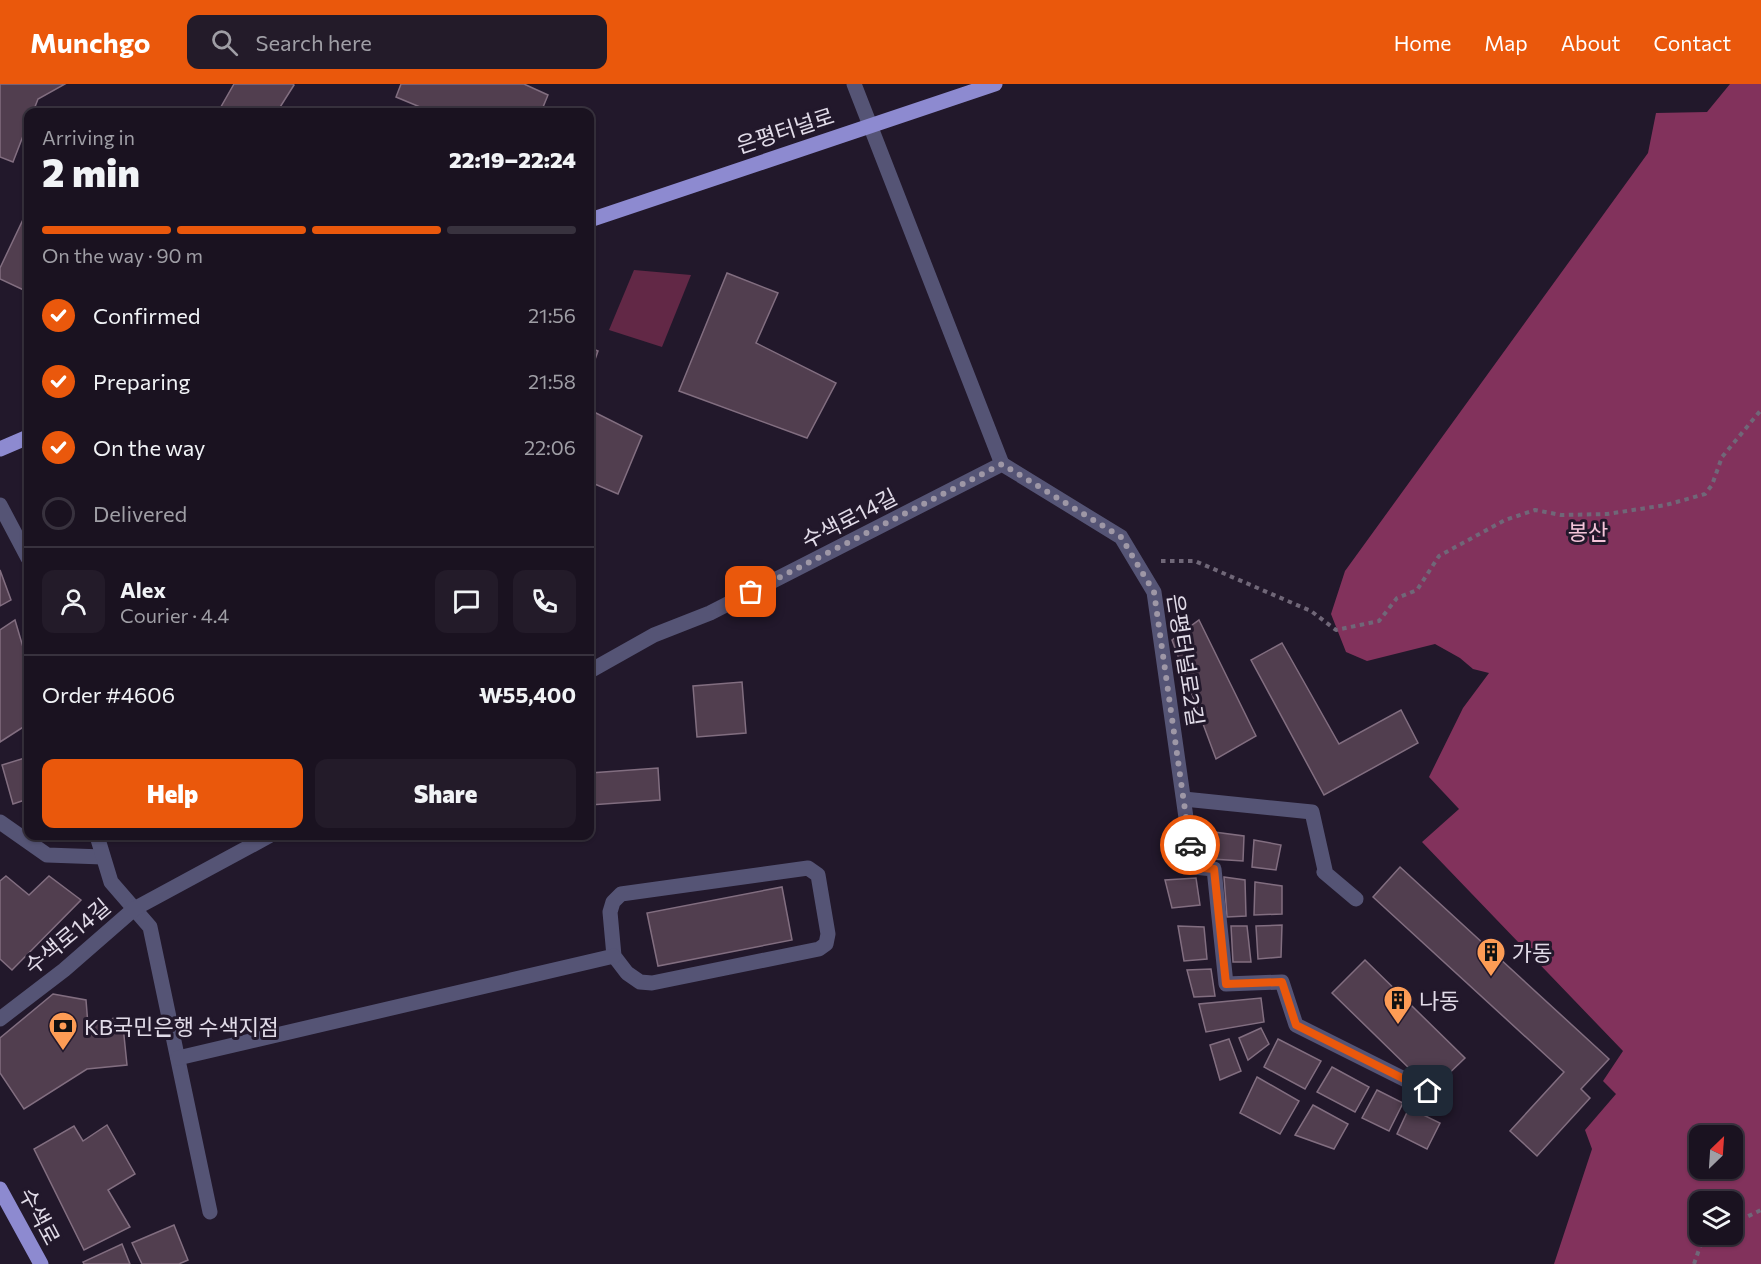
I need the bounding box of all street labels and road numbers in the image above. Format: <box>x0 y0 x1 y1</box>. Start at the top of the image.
street label: 은평터널로 <box>733 102 837 158</box>
street label: 수색로14길 <box>797 482 901 554</box>
street label: 은평터널로2길 <box>1162 592 1210 728</box>
street label: 수색로14길 <box>19 892 115 980</box>
street label: 수색로 <box>14 1183 66 1249</box>

